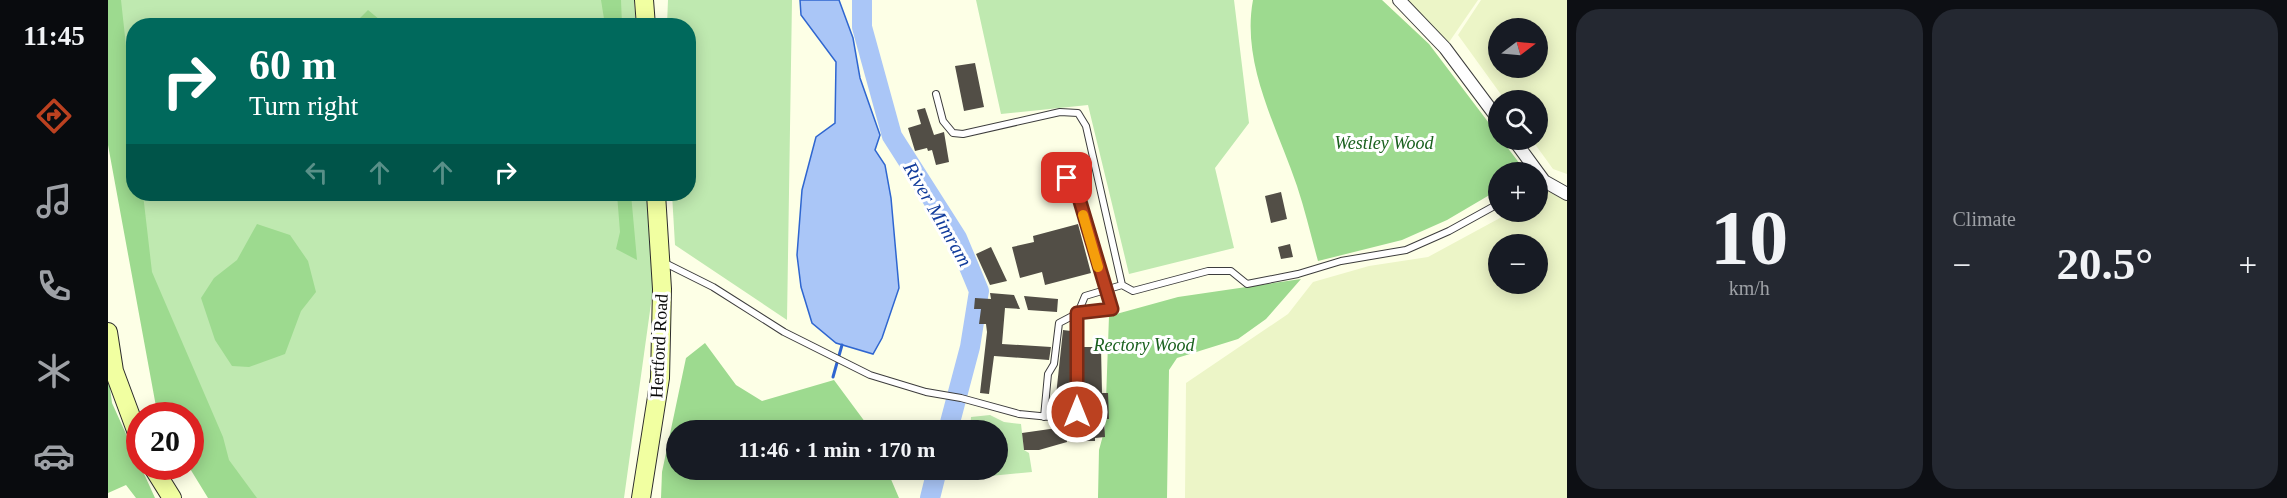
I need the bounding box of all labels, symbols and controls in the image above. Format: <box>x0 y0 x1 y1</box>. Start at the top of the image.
north arrow <box>1488 18 1548 78</box>
map controls <box>1488 18 1548 294</box>
text: 11:45 <box>23 21 85 51</box>
icon: right <box>150 42 228 120</box>
text: 60 m <box>249 42 337 88</box>
button: search <box>1488 90 1548 150</box>
text: Turn right <box>249 91 358 121</box>
icon: directions <box>33 95 75 137</box>
park label: Westley Wood <box>1334 133 1435 153</box>
pin <box>1041 152 1092 203</box>
icon: left <box>300 156 333 189</box>
icon: ahead <box>363 156 396 189</box>
icon: ahead <box>426 156 459 189</box>
icon: right <box>489 156 522 189</box>
water label: River Mimram <box>899 157 977 270</box>
icon: arrive <box>1050 161 1083 194</box>
button: + <box>1488 162 1548 222</box>
icon: music <box>33 180 75 222</box>
text: 10 <box>1710 194 1788 281</box>
text: Climate <box>1953 208 2016 230</box>
button: − <box>1488 234 1548 294</box>
text: 20.5° <box>2056 239 2153 289</box>
text: − <box>1953 247 1971 283</box>
text: + <box>2238 247 2257 283</box>
icon: phone <box>33 265 75 307</box>
text: km/h <box>1729 277 1770 299</box>
street label: Hertford Road <box>646 293 672 399</box>
park label: Rectory Wood <box>1093 335 1195 355</box>
icon: climate <box>33 350 75 392</box>
position arrow <box>1045 380 1109 444</box>
speed limit sign: 20 <box>126 402 204 480</box>
icon: car <box>33 435 75 477</box>
text: 11:46 · 1 min · 170 m <box>739 437 935 462</box>

